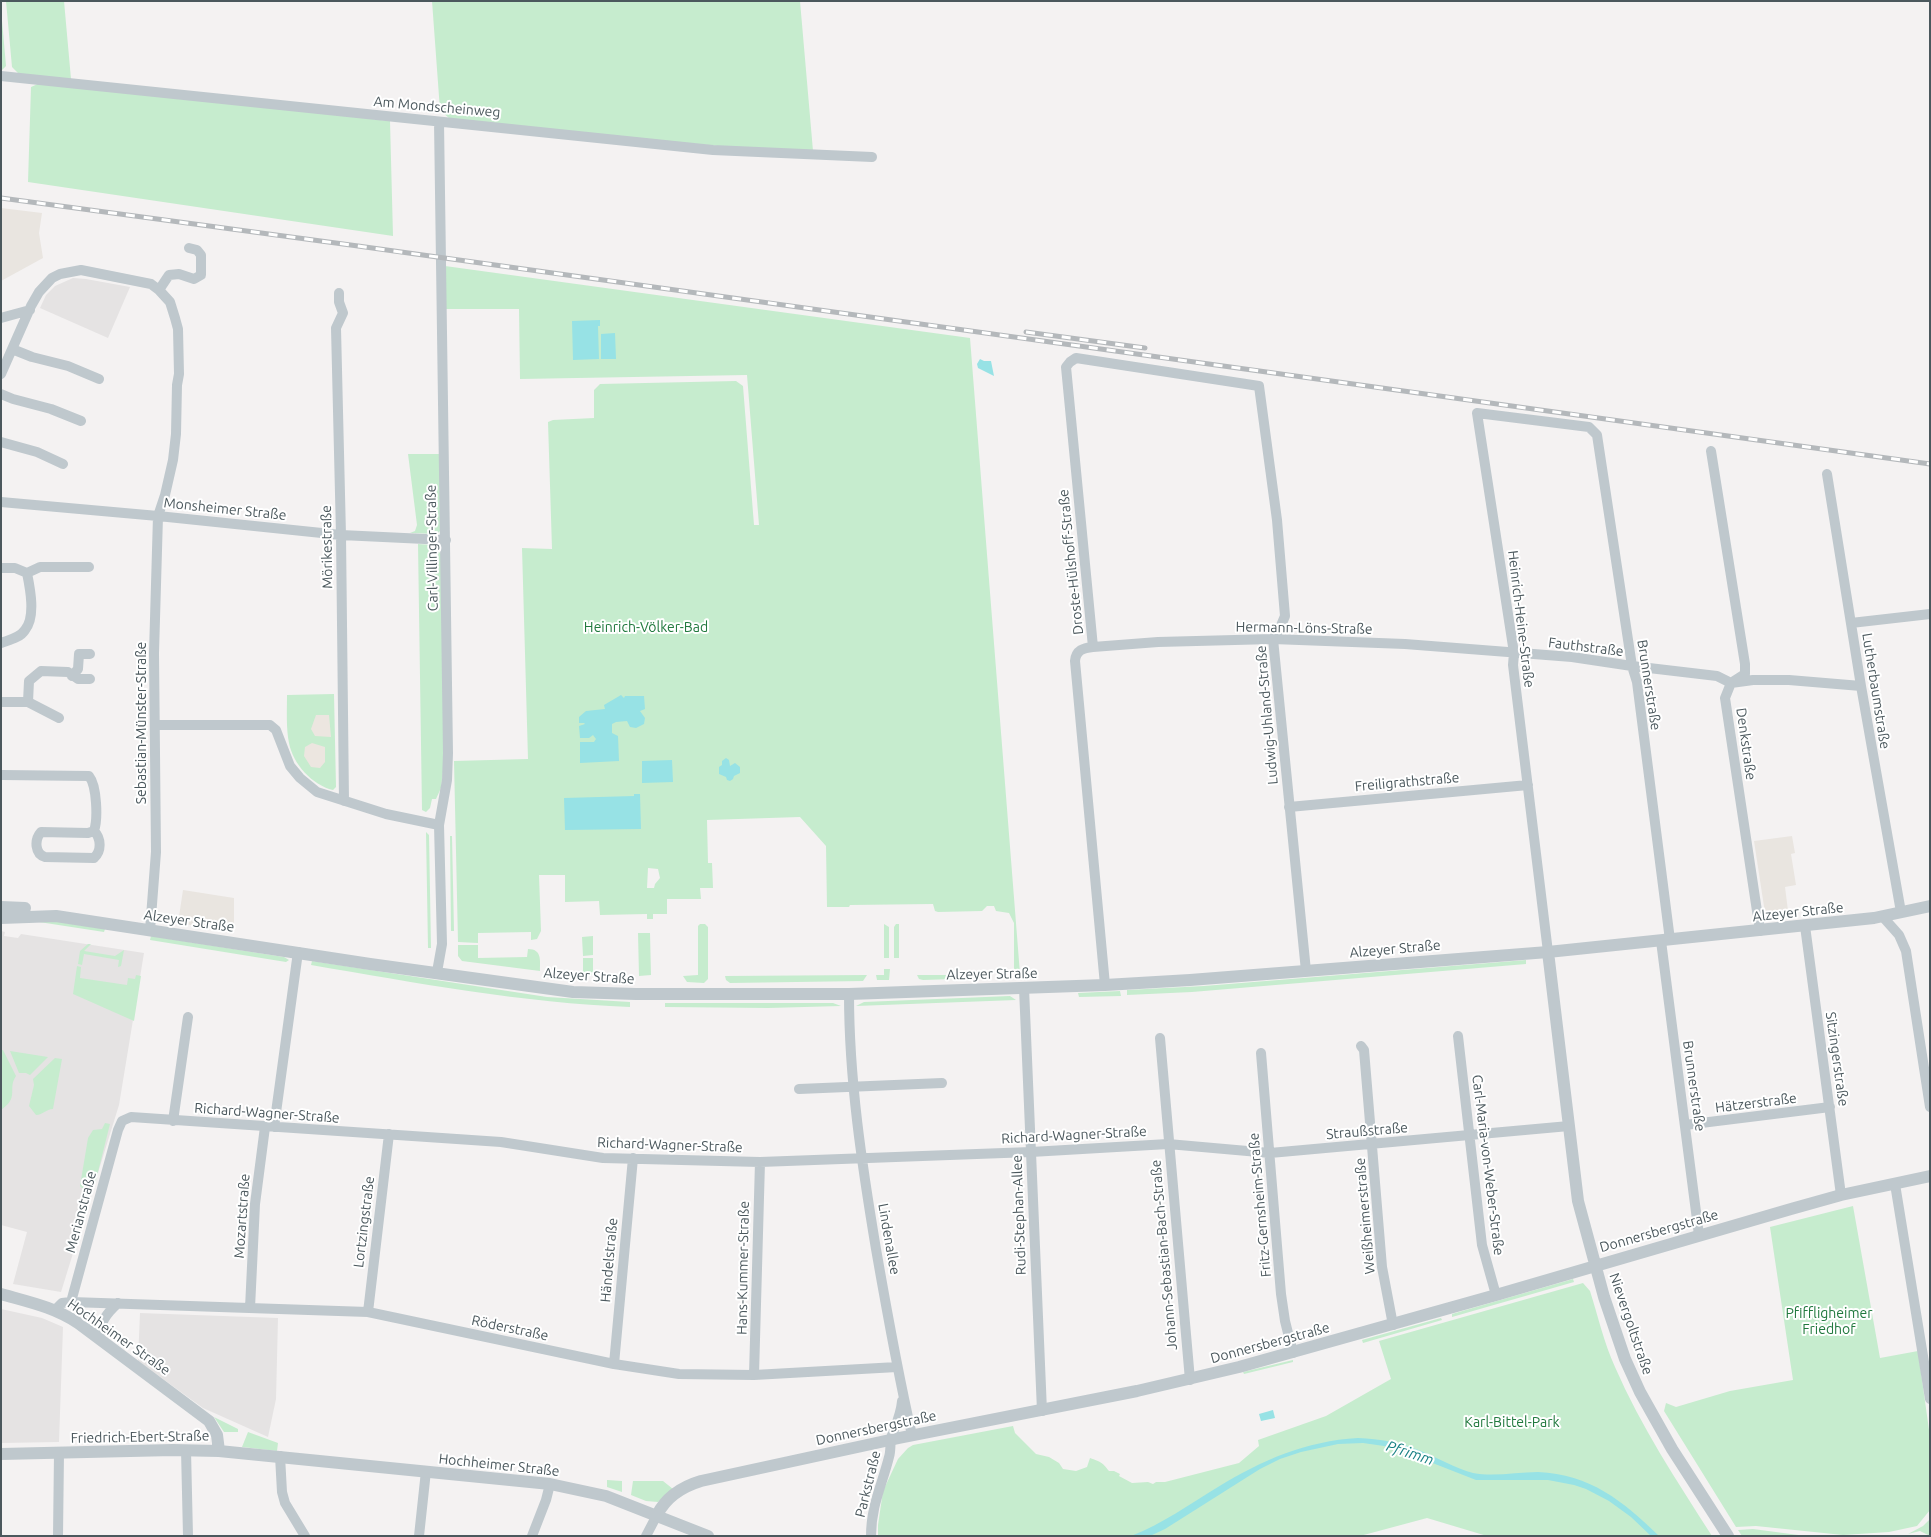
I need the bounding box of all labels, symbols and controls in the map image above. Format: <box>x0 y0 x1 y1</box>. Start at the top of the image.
street label: Am Mondscheinweg <box>373 93 501 121</box>
street label: Carl-Villinger-Straße <box>422 485 442 611</box>
street label: Droste-Hülshoff-Straße <box>1055 488 1087 636</box>
street label: Monsheimer Straße <box>163 494 287 524</box>
street label: Mörikestraße <box>318 505 336 589</box>
street label: Heinrich-Heine-Straße <box>1504 549 1538 689</box>
street label: Hermann-Löns-Straße <box>1235 618 1373 638</box>
park label: Heinrich-Völker-Bad <box>584 619 708 635</box>
street label: Lutherbaumstraße <box>1859 632 1893 750</box>
street label: Fauthstraße <box>1547 634 1625 660</box>
street label: Brunnerstraße <box>1634 639 1664 731</box>
street label: Sebastian-Münster-Straße <box>133 642 149 804</box>
street label: Ludwig-Uhland-Straße <box>1253 645 1281 785</box>
street label: Denkstraße <box>1733 707 1759 781</box>
street label: Freiligrathstraße <box>1354 769 1460 795</box>
street label: Alzeyer Straße <box>1752 899 1844 925</box>
street label: Alzeyer Straße <box>143 906 235 936</box>
street label: Alzeyer Straße <box>1349 937 1441 961</box>
street label: Alzeyer Straße <box>543 964 635 988</box>
street label: Alzeyer Straße <box>946 965 1038 983</box>
street label: Sitzingerstraße <box>1822 1011 1852 1107</box>
street label: Brunnerstraße <box>1679 1040 1709 1132</box>
street label: Carl-Maria-von-Weber-Straße <box>1469 1074 1507 1256</box>
street label: Hätzerstraße <box>1714 1090 1798 1116</box>
street label: Richard-Wagner-Straße <box>194 1100 340 1126</box>
street label: Straußstraße <box>1325 1119 1409 1143</box>
street label: Richard-Wagner-Straße <box>1001 1123 1147 1147</box>
street label: Fritz-Gernsheim-Straße <box>1245 1132 1275 1278</box>
street label: Richard-Wagner-Straße <box>597 1134 743 1156</box>
street label: Rudi-Stephan-Allee <box>1009 1155 1029 1275</box>
street label: Weißheimerstraße <box>1352 1157 1378 1275</box>
street label: Johann-Sebastian-Bach-Straße <box>1147 1159 1181 1351</box>
street label: Merianstraße <box>62 1169 100 1255</box>
street label: Mozartstraße <box>231 1173 253 1259</box>
street label: Lortzingstraße <box>350 1175 378 1269</box>
street label: Hans-Kummer-Straße <box>733 1201 753 1335</box>
street label: Lindenallee <box>874 1202 904 1276</box>
street label: Donnersbergstraße <box>1598 1206 1720 1256</box>
street label: Händelstraße <box>597 1217 621 1303</box>
street label: Nievergoltstraße <box>1606 1271 1656 1377</box>
street label: Hochheimer Straße <box>64 1295 174 1379</box>
park label: Pfiffligheimer Friedhof <box>1785 1305 1873 1338</box>
street label: Röderstraße <box>470 1312 550 1344</box>
street label: Donnersbergstraße <box>1209 1319 1331 1367</box>
street label: Donnersbergstraße <box>814 1407 938 1449</box>
park label: Karl-Bittel-Park <box>1464 1414 1560 1430</box>
street label: Friedrich-Ebert-Straße <box>70 1427 210 1447</box>
water label: Pfrimm <box>1384 1437 1436 1469</box>
street label: Parkstraße <box>852 1449 884 1519</box>
street label: Hochheimer Straße <box>438 1450 560 1480</box>

